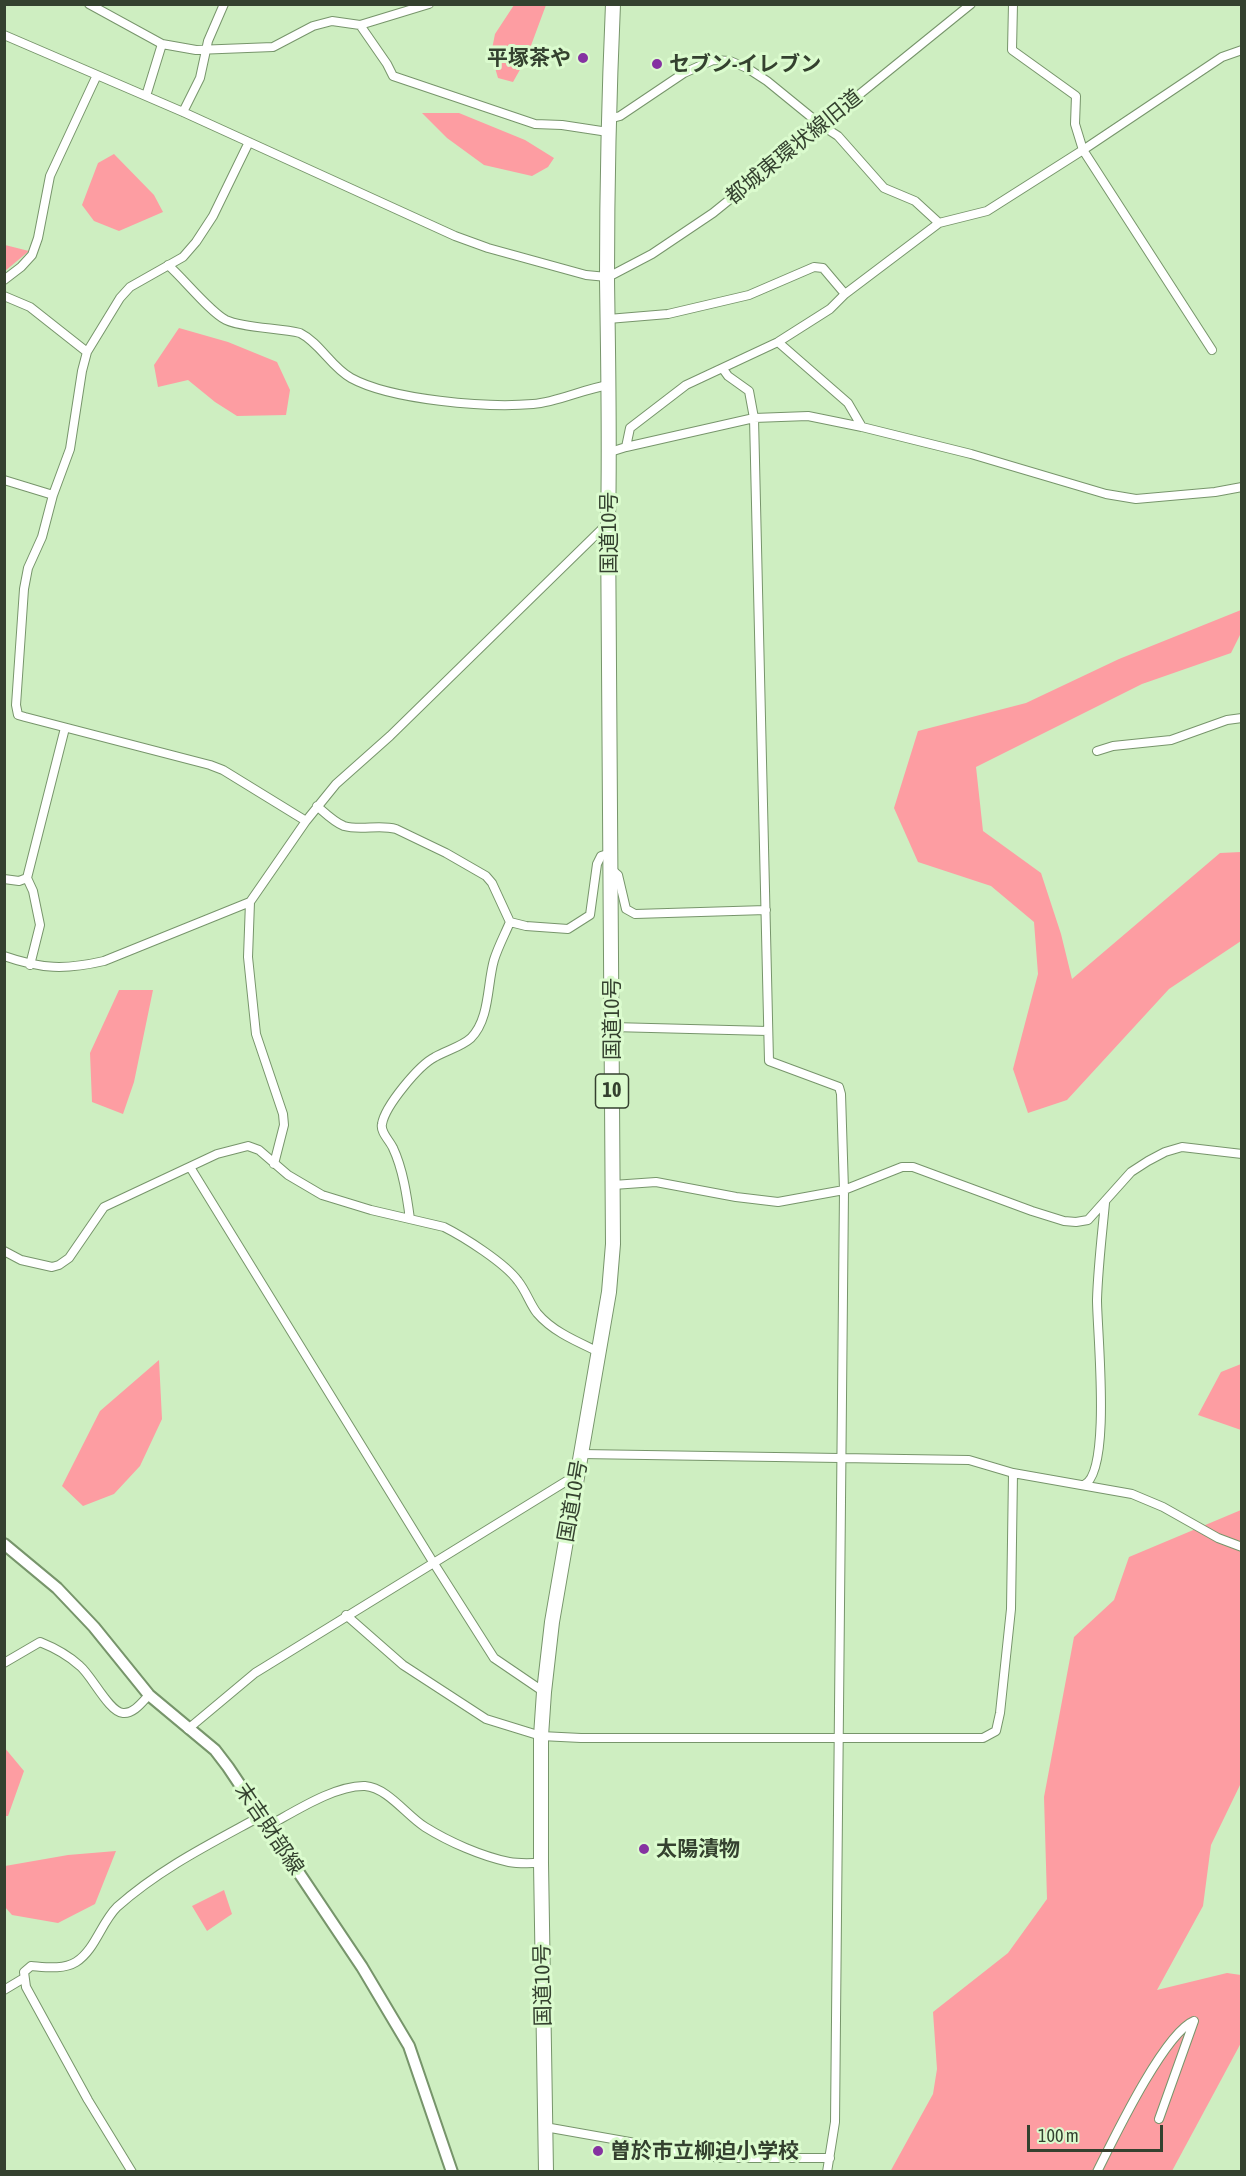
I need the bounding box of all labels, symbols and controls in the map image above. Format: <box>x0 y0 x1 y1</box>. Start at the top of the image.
place label: 平塚茶や <box>487 45 571 71</box>
marker: 平塚茶や <box>576 51 590 65</box>
place label: セブン-イレブン <box>669 51 821 77</box>
marker: セブン-イレブン <box>650 57 664 71</box>
street label: 都城東環状線旧道 <box>721 84 867 210</box>
street label: 国道10号 <box>596 492 622 574</box>
street label: 国道10号 <box>599 978 625 1060</box>
road number: 10 <box>596 1074 628 1108</box>
street label: 国道10号 <box>553 1458 593 1544</box>
street label: 末吉財部線 <box>229 1778 309 1880</box>
place label: 太陽漬物 <box>656 1836 740 1862</box>
marker: 太陽漬物 <box>637 1842 651 1856</box>
street label: 国道10号 <box>530 1943 556 2027</box>
scale bar <box>1030 2113 1166 2151</box>
text: 100 m <box>1038 2125 1079 2146</box>
place label: 曽於市立柳迫小学校 <box>610 2138 799 2164</box>
marker: 曽於市立柳迫小学校 <box>591 2144 605 2158</box>

